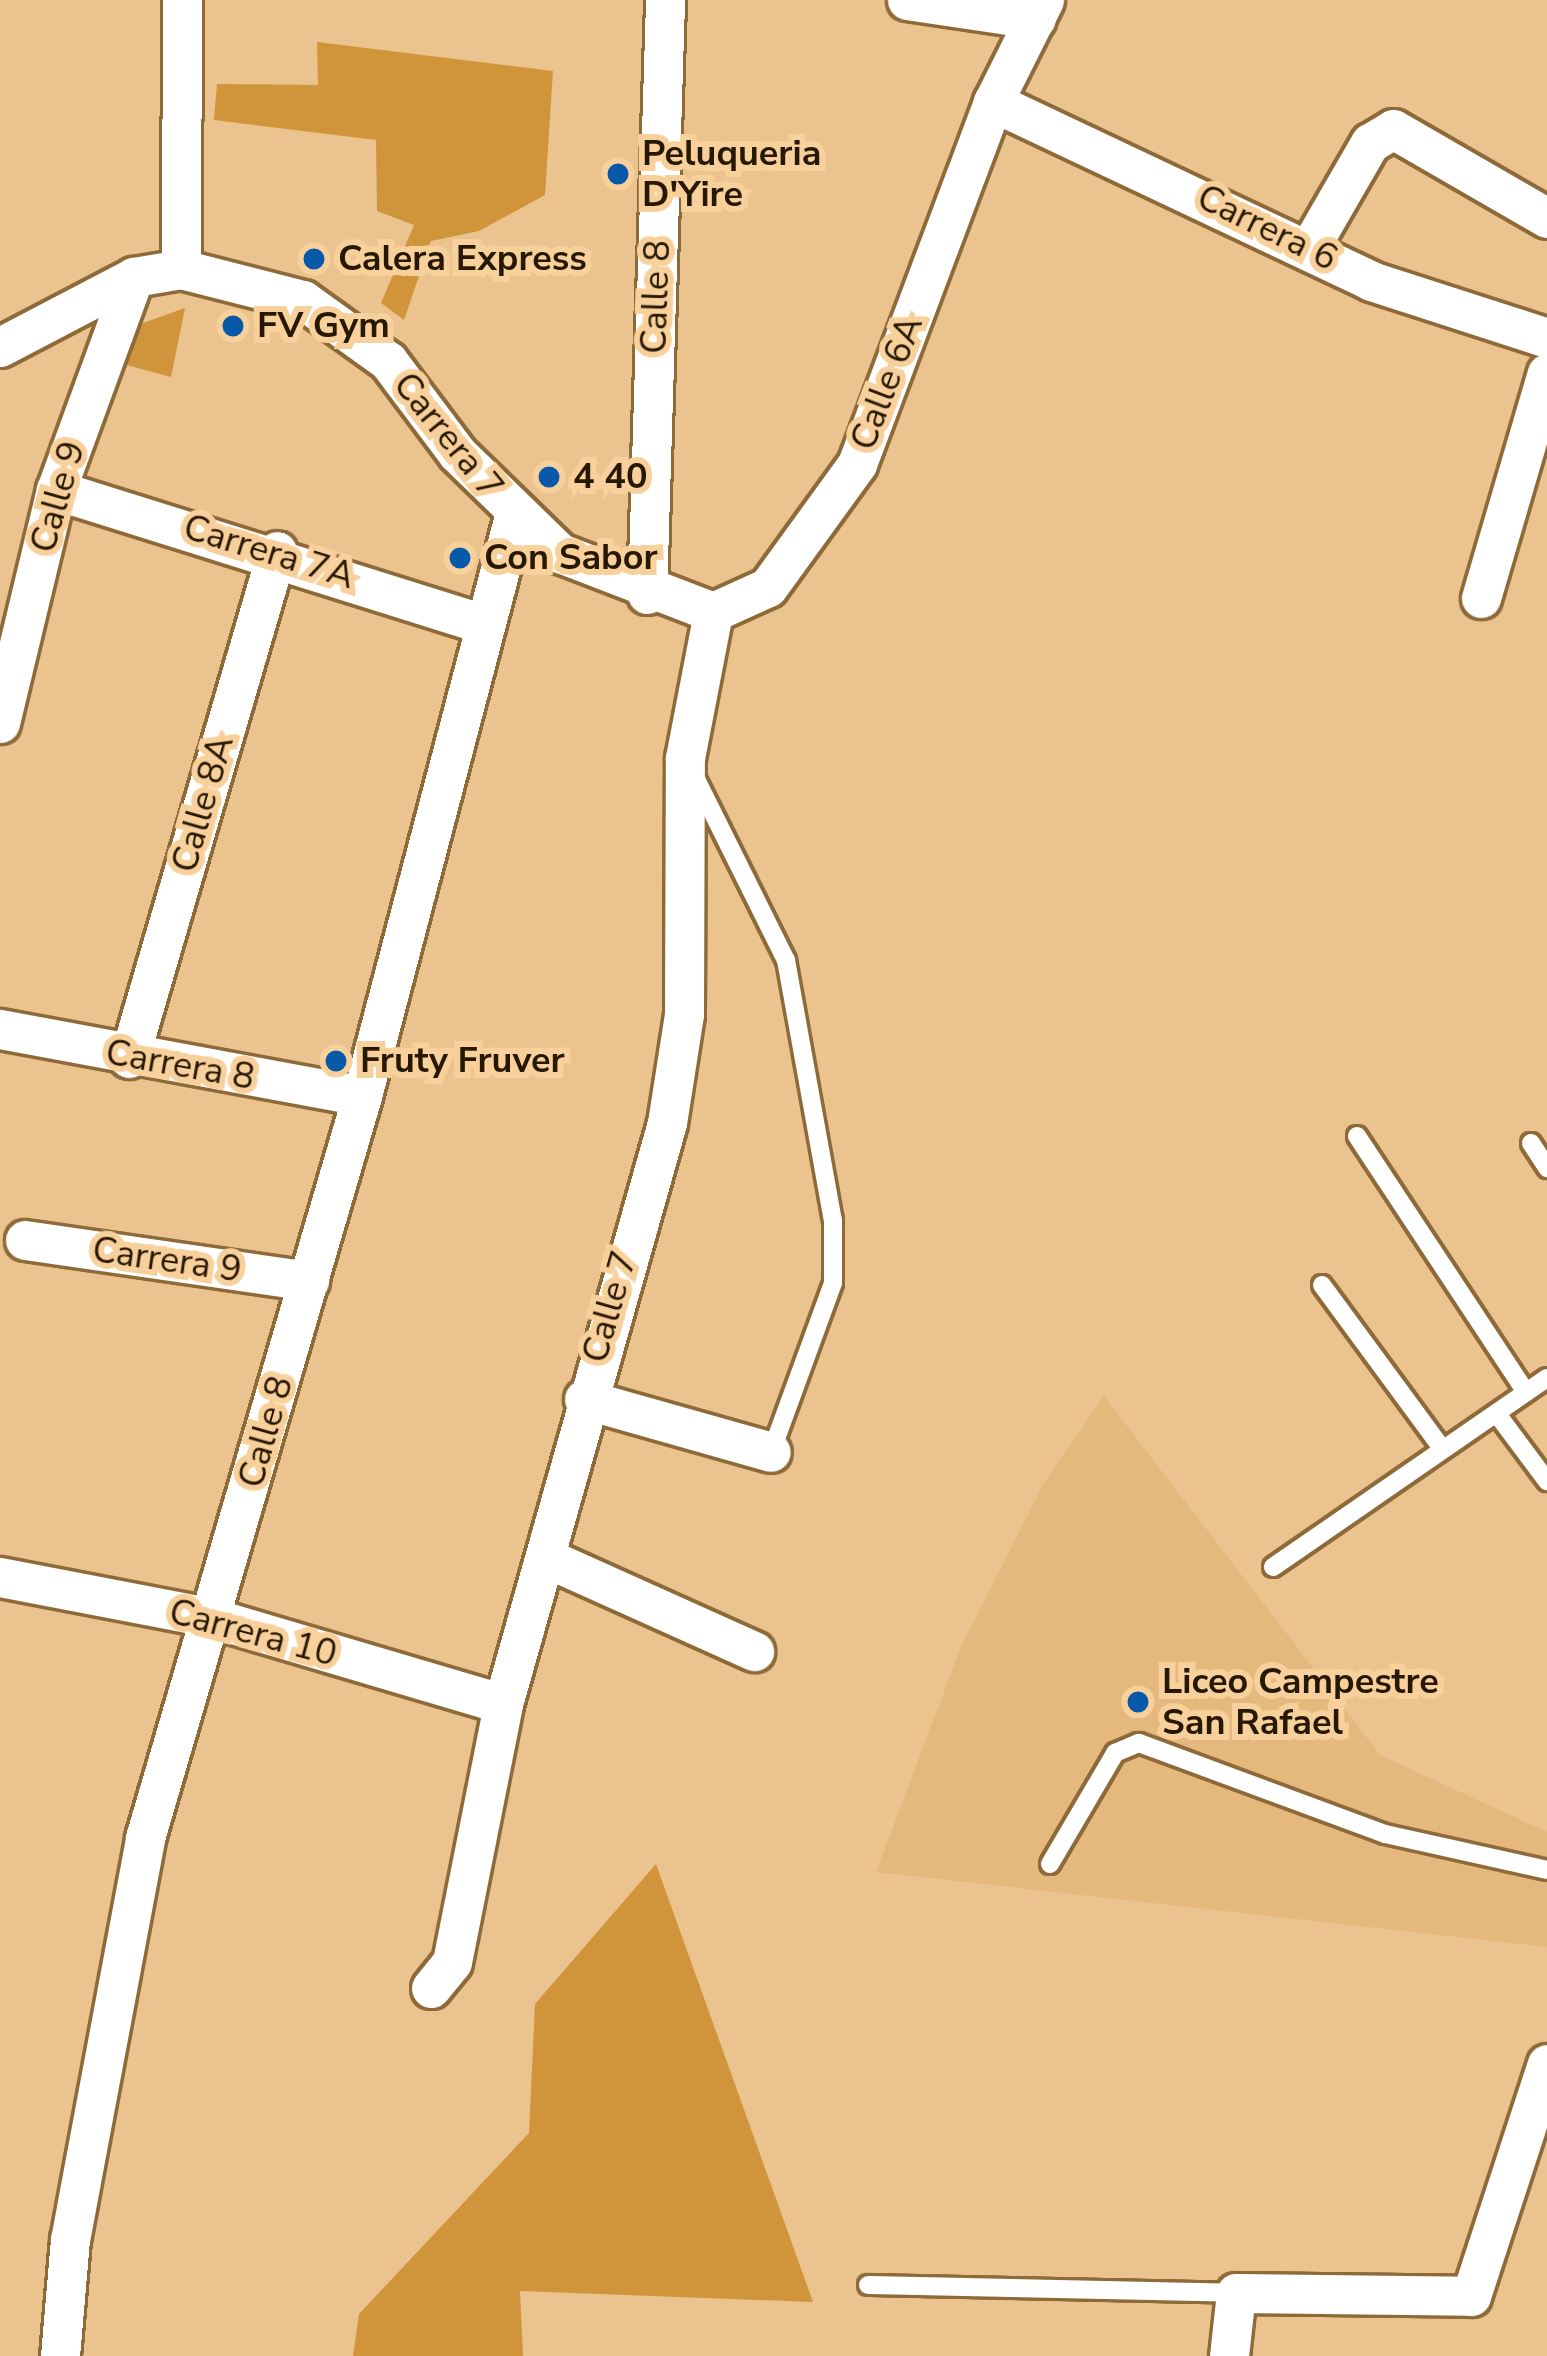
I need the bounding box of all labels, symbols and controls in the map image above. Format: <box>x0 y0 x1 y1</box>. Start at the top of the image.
place label: Peluqueria D'Yire <box>642 131 821 216</box>
marker: Peluqueria D'Yire <box>605 161 631 187</box>
street label: Carrera 6 <box>1190 176 1344 280</box>
place label: Calera Express <box>338 237 587 281</box>
street label: Calle 8 <box>632 239 680 355</box>
marker: Calera Express <box>301 246 327 272</box>
place label: FV Gym <box>257 304 390 348</box>
street label: Calle 6A <box>842 310 932 456</box>
marker: FV Gym <box>220 313 246 339</box>
street label: Carrera 7 <box>384 364 512 508</box>
street label: Calle 9 <box>22 436 94 558</box>
place label: 4 40 <box>573 455 648 499</box>
marker: 4 40 <box>536 464 562 490</box>
street label: Carrera 7A <box>178 506 360 598</box>
place label: Con Sabor <box>484 536 658 580</box>
marker: Con Sabor <box>447 545 473 571</box>
street label: Calle 8A <box>163 731 243 877</box>
street label: Carrera 8 <box>102 1031 258 1099</box>
place label: Fruty Fruver <box>360 1039 565 1083</box>
marker: Fruty Fruver <box>323 1048 349 1074</box>
street label: Carrera 9 <box>90 1228 244 1292</box>
street label: Calle 7 <box>574 1246 646 1368</box>
street label: Calle 8 <box>230 1371 302 1493</box>
street label: Carrera 10 <box>165 1590 341 1676</box>
place label: Liceo Campestre San Rafael <box>1162 1659 1439 1744</box>
marker: Liceo Campestre San Rafael <box>1125 1689 1151 1715</box>

